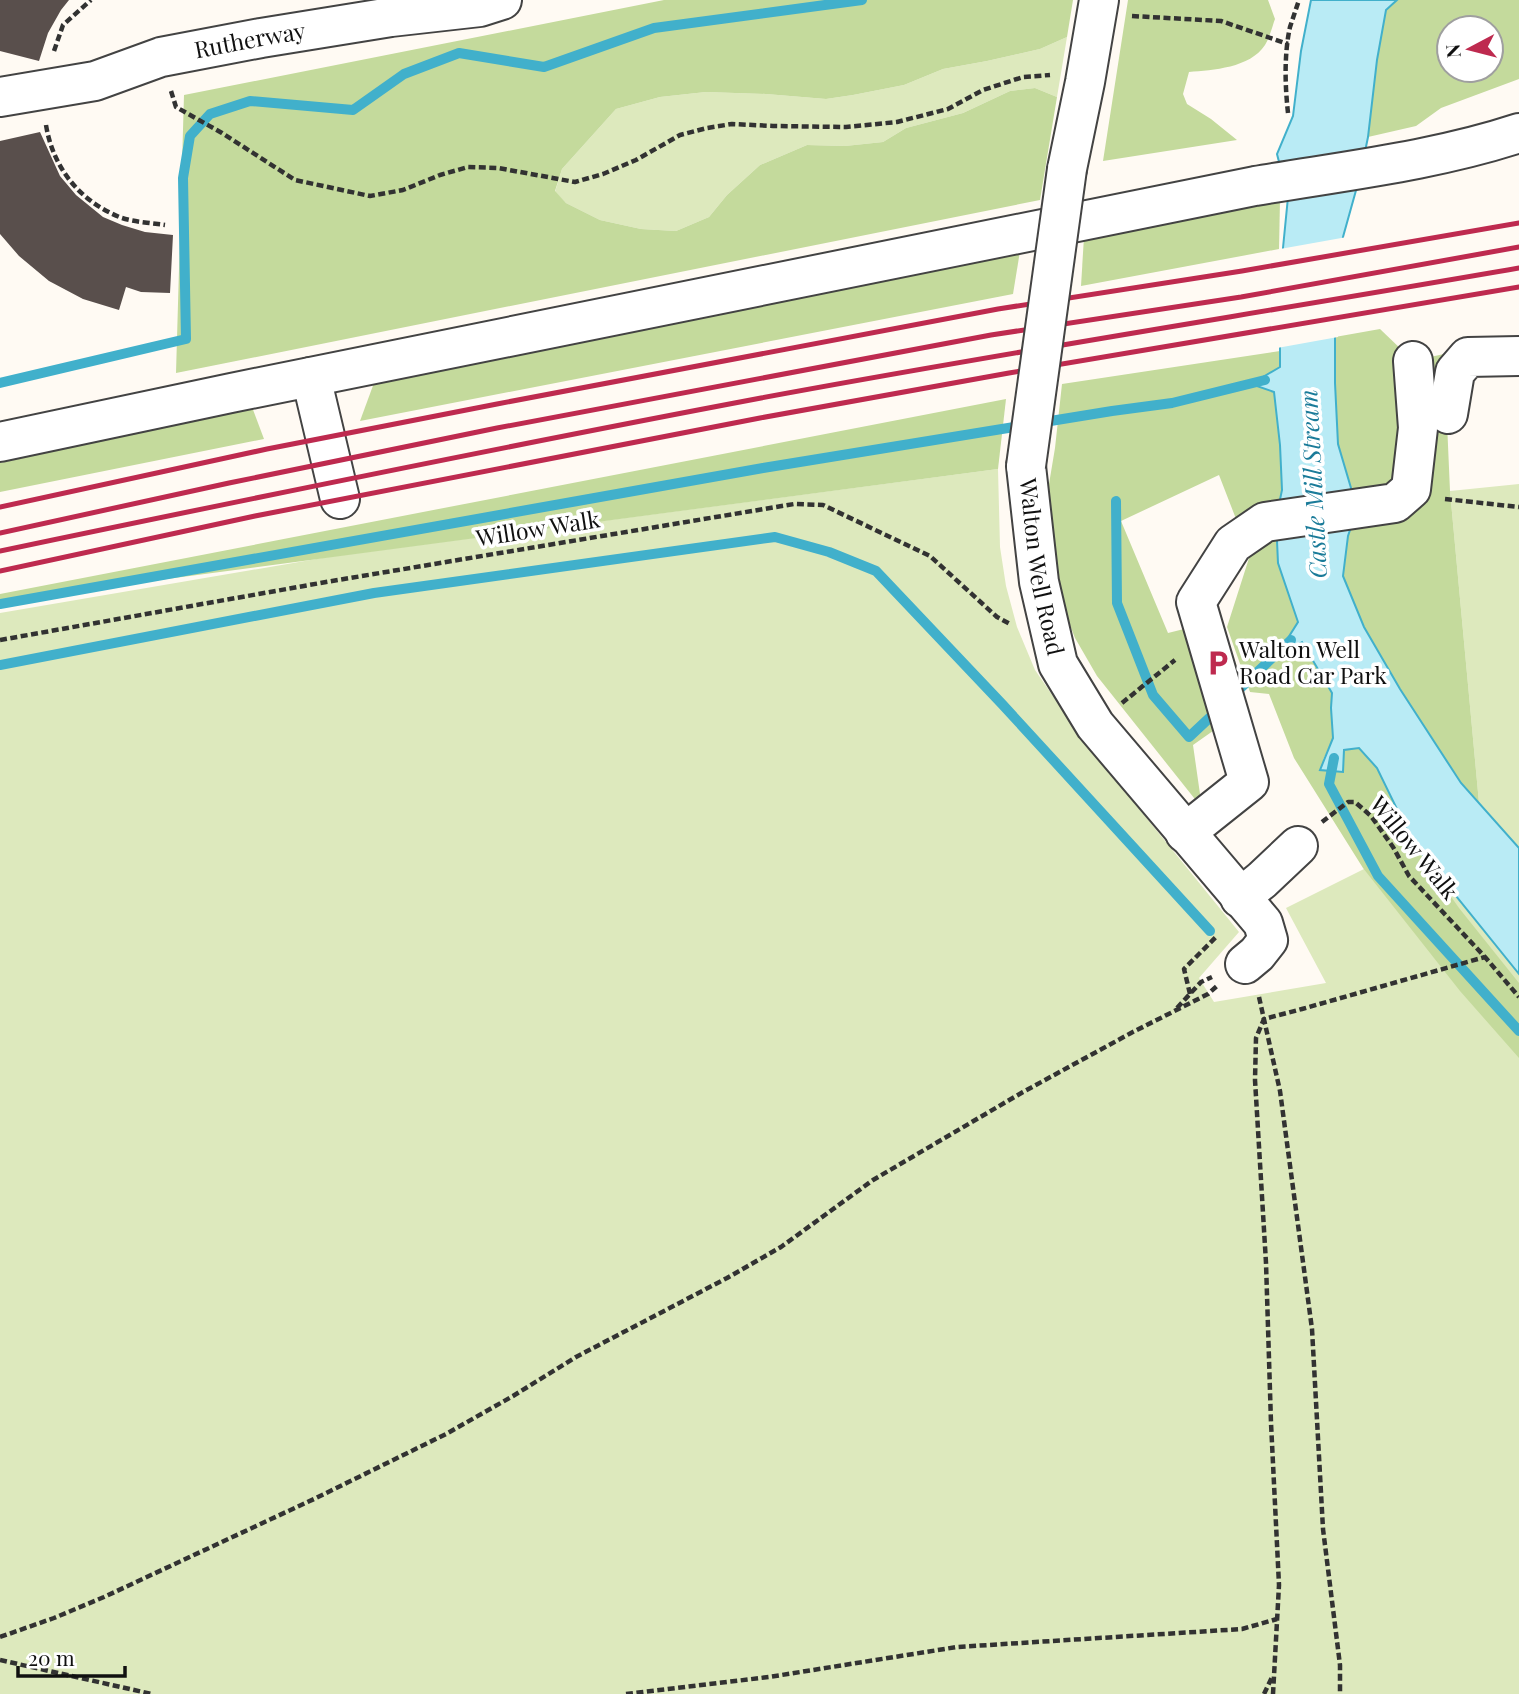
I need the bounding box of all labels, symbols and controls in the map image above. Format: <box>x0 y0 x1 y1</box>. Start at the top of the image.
street label: Rutherway <box>191 14 308 64</box>
north arrow <box>1435 14 1505 84</box>
text: N <box>1438 43 1466 60</box>
water label: Castle Mill Stream <box>1291 389 1333 579</box>
street label: Walton Well Road <box>1013 475 1072 658</box>
street label: Willow Walk <box>473 502 602 553</box>
place label: Walton Well Road Car Park <box>1238 633 1387 690</box>
parking icon: Walton Well Road Car Park <box>1203 648 1233 678</box>
street label: Willow Walk <box>1363 788 1467 906</box>
scale bar <box>18 1634 124 1678</box>
text: 20 m <box>28 1643 75 1671</box>

